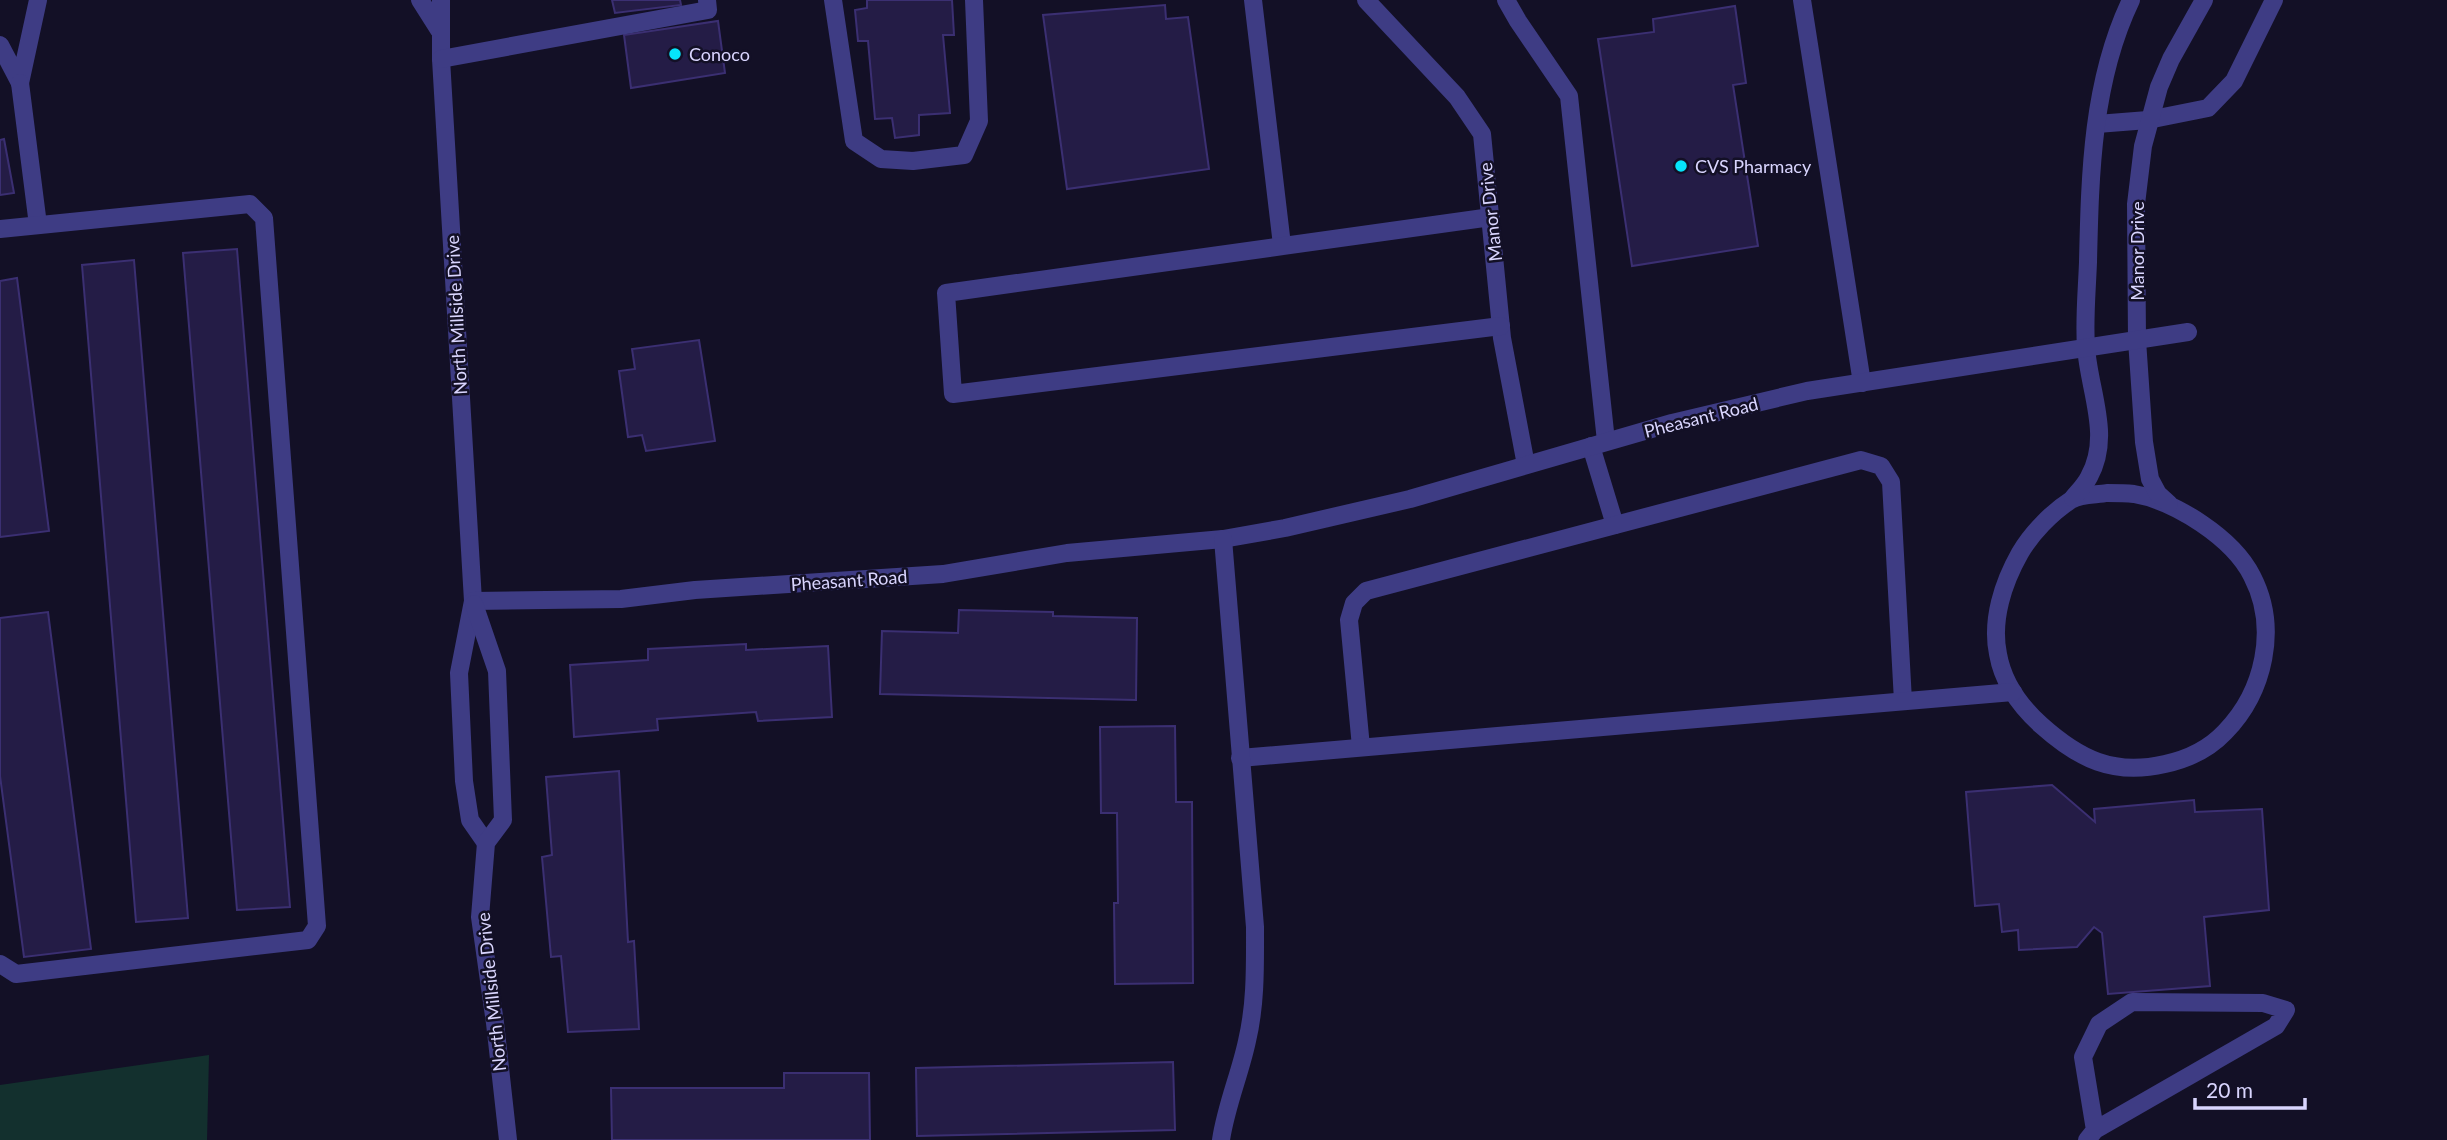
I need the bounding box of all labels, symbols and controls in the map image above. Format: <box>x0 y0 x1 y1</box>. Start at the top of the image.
place label: Conoco <box>689 43 750 65</box>
marker: Conoco <box>667 46 683 62</box>
place label: CVS Pharmacy <box>1695 155 1812 177</box>
marker: CVS Pharmacy <box>1673 158 1689 174</box>
street label: Manor Drive <box>1474 161 1506 263</box>
street label: Manor Drive <box>2126 201 2148 301</box>
street label: North Millside Drive <box>441 235 471 395</box>
street label: Pheasant Road <box>1642 392 1760 442</box>
street label: Pheasant Road <box>790 565 908 595</box>
street label: North Millside Drive <box>472 911 510 1073</box>
scale bar <box>2195 1066 2305 1110</box>
text: 20 m <box>2206 1077 2253 1102</box>

